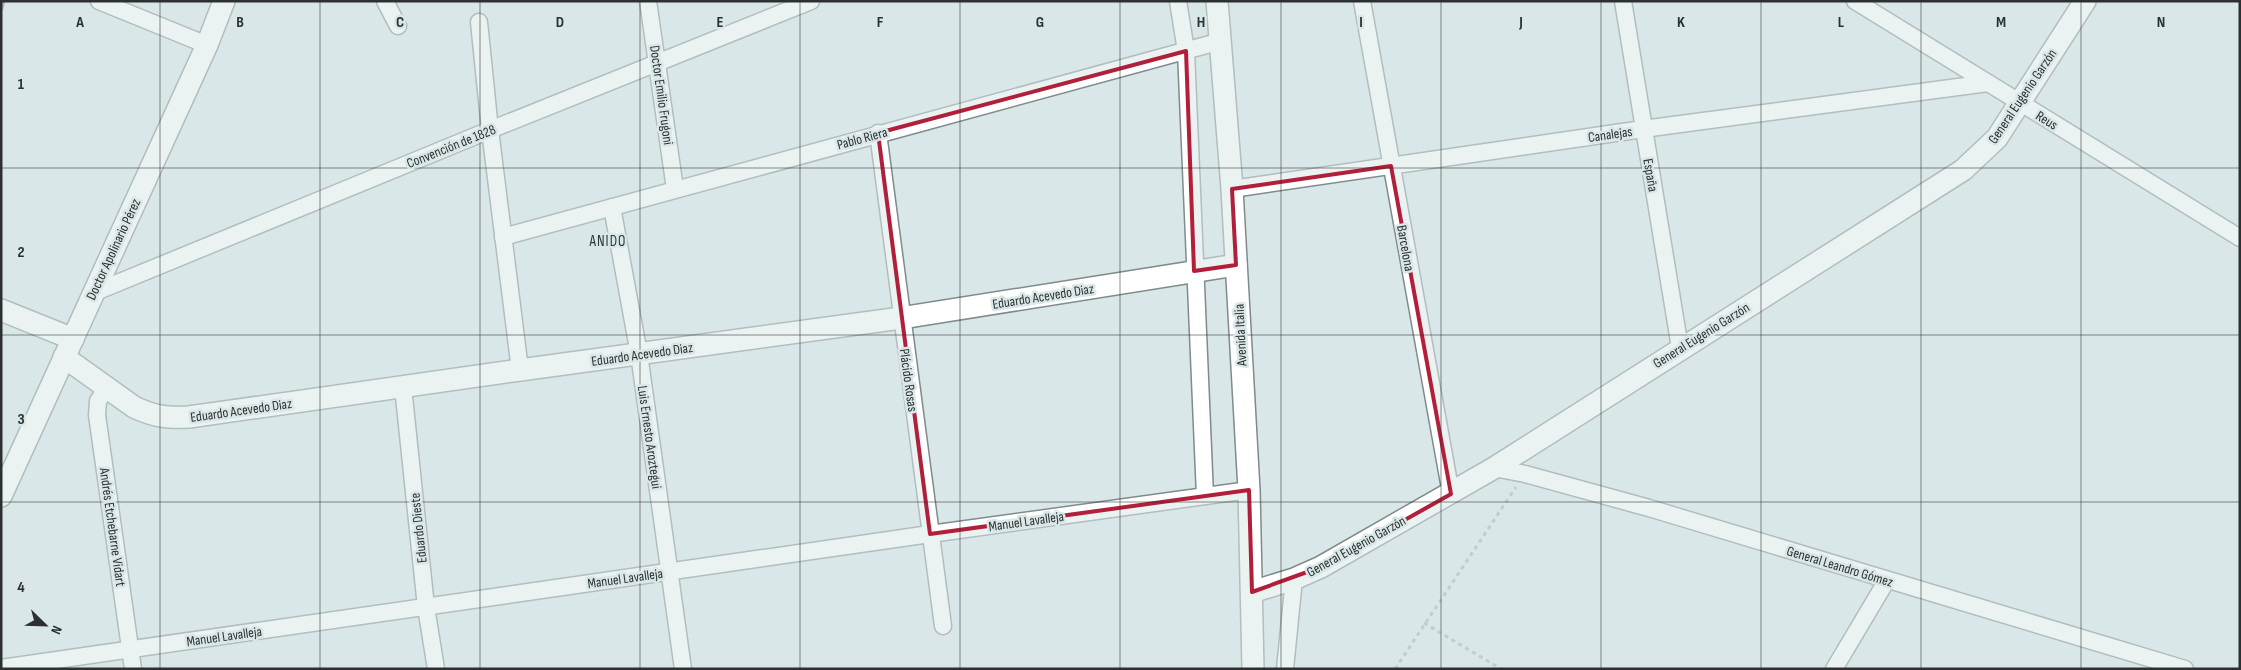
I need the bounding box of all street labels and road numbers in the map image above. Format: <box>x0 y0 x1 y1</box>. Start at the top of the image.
street label: Doctor Emilio Frugoni <box>646 44 677 146</box>
street label: General Eugenio Garzón <box>1984 46 2060 147</box>
street label: Reus <box>2033 107 2061 134</box>
street label: Convención de 1828 <box>404 121 498 172</box>
street label: Canalejas <box>1587 123 1633 146</box>
street label: Pablo Riera <box>835 124 889 153</box>
street label: España <box>1639 157 1662 193</box>
street label: Doctor Apolinario Pérez <box>83 196 144 303</box>
street label: Barcelona <box>1393 224 1418 272</box>
street label: Eduardo Acevedo Diaz <box>991 280 1095 313</box>
street label: General Eugenio Garzón <box>1650 299 1753 372</box>
street label: Avenida Italia <box>1230 304 1251 367</box>
street label: Eduardo Acevedo Diaz <box>590 339 694 370</box>
street label: Plácido Rosas <box>896 347 921 413</box>
street label: Luis Ernesto Aroztegui <box>634 384 665 490</box>
street label: Eduardo Acevedo Diaz <box>189 395 293 426</box>
street label: Andrés Etchebarne Vidart <box>96 466 129 587</box>
street label: Eduardo Dieste <box>406 492 431 564</box>
street label: Manuel Lavalleja <box>987 508 1065 535</box>
street label: General Eugenio Garzón <box>1304 512 1409 581</box>
street label: General Leandro Gómez <box>1785 542 1895 591</box>
street label: Manuel Lavalleja <box>586 565 664 592</box>
street label: Manuel Lavalleja <box>185 623 263 650</box>

